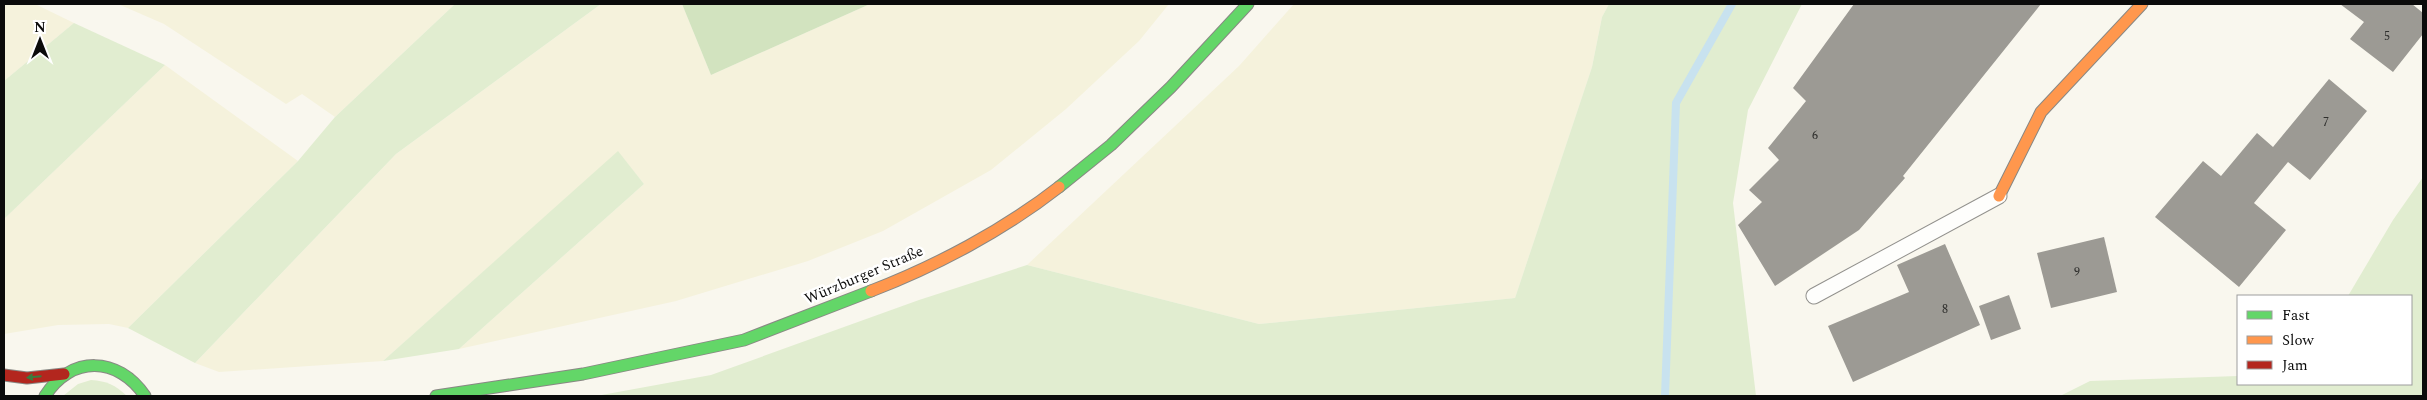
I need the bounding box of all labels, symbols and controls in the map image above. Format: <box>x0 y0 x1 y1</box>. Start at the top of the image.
north arrow <box>15 15 65 65</box>
text: N <box>34 17 46 38</box>
house number: 5 <box>2384 27 2390 46</box>
house number: 7 <box>2323 113 2329 132</box>
house number: 6 <box>1812 126 1818 145</box>
street label: Würzburger Straße <box>801 240 927 310</box>
house number: 9 <box>2074 263 2080 282</box>
legend <box>2237 295 2412 385</box>
house number: 8 <box>1942 300 1948 319</box>
text: Fast <box>2282 304 2310 327</box>
text: Slow <box>2282 329 2314 352</box>
text: Jam <box>2282 354 2308 377</box>
one-way arrow <box>26 373 42 381</box>

